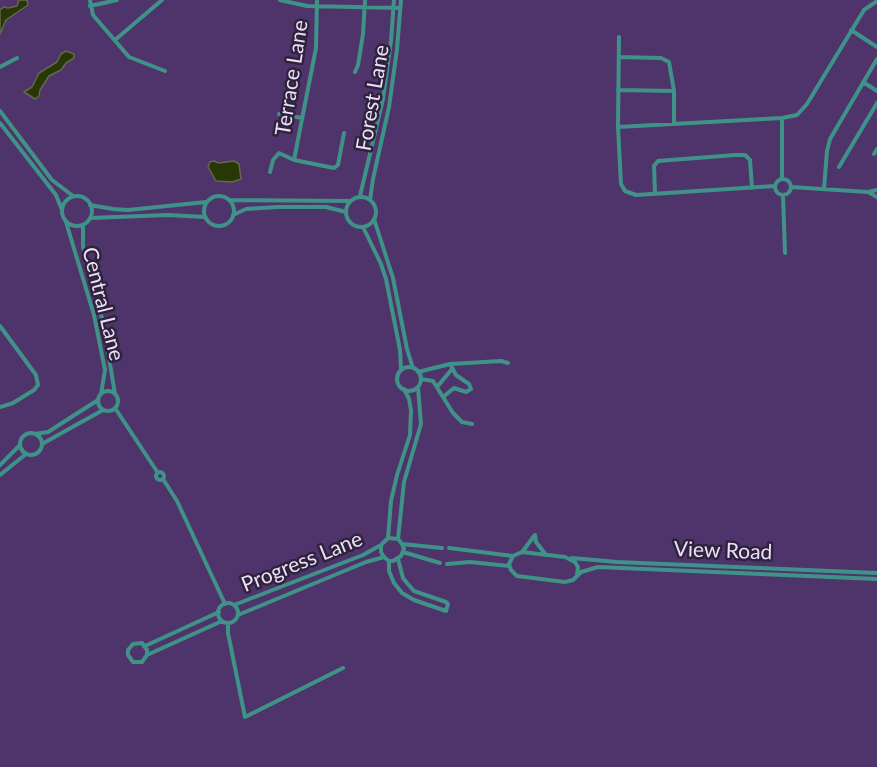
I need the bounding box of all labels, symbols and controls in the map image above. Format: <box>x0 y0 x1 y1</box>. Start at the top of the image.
street label: Terrace Lane <box>270 18 314 138</box>
street label: Forest Lane <box>351 43 395 153</box>
street label: Central Lane <box>77 245 129 363</box>
street label: Progress Lane <box>238 526 366 598</box>
street label: View Road <box>673 537 773 565</box>

